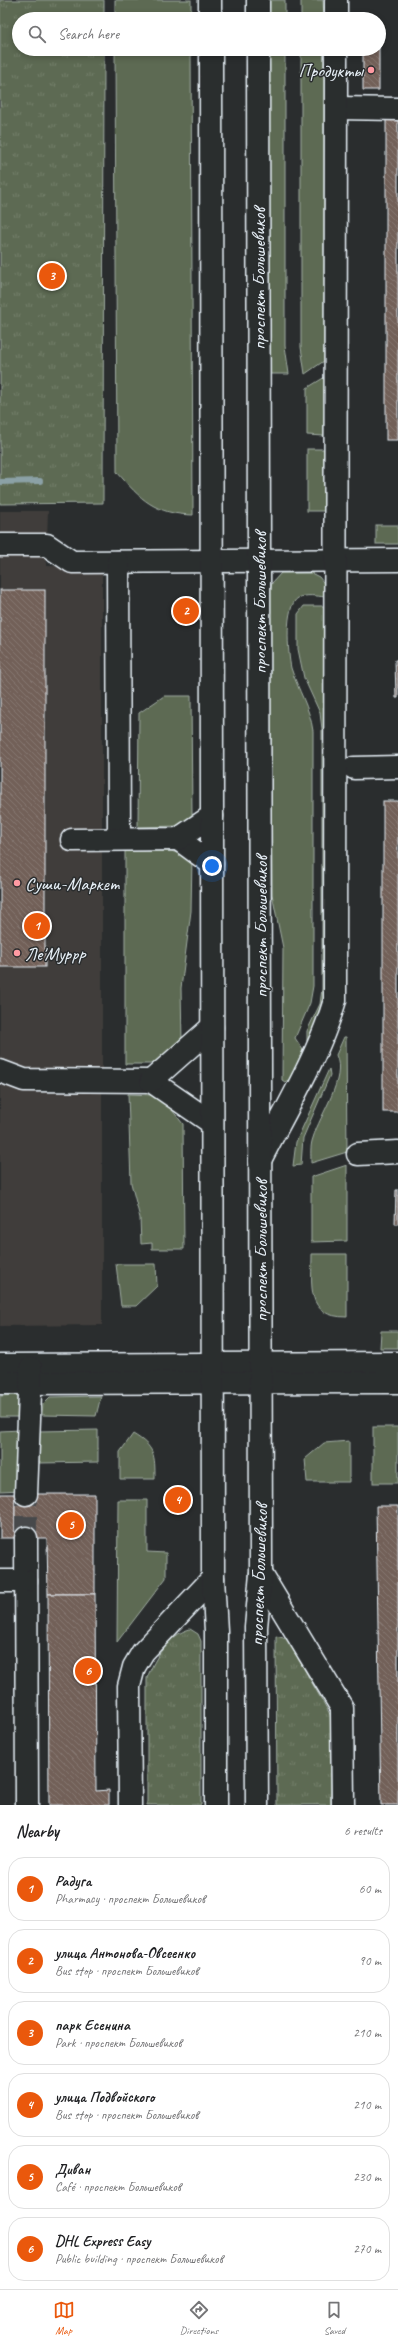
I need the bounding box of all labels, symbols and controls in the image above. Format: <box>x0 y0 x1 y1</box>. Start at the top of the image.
search box <box>12 12 386 56</box>
icon: search <box>26 23 48 45</box>
text: Search here <box>58 25 119 44</box>
place label: Продукты <box>298 59 365 83</box>
marker: Продукты <box>366 65 376 75</box>
street label: проспект Большевиков <box>247 204 271 350</box>
pin: 3 <box>39 261 65 291</box>
street label: проспект Большевиков <box>248 528 272 674</box>
pin: 2 <box>173 596 199 626</box>
street label: проспект Большевиков <box>249 852 273 998</box>
your location <box>202 856 222 876</box>
place label: Суши-Маркет <box>25 872 121 896</box>
marker: Суши-Маркет <box>12 878 22 888</box>
pin: 1 <box>24 911 50 941</box>
place label: Ле'Муррр <box>25 942 87 966</box>
marker: Ле'Муррр <box>12 948 22 958</box>
street label: проспект Большевиков <box>249 1176 273 1322</box>
pin: 4 <box>165 1485 191 1515</box>
street label: проспект Большевиков <box>245 1499 274 1646</box>
pin: 5 <box>58 1510 84 1540</box>
pin: 6 <box>75 1656 101 1686</box>
text: Nearby <box>16 1821 59 1842</box>
text: 6 results <box>344 1823 382 1839</box>
text: Радуга <box>55 1872 91 1891</box>
text: 1 <box>27 1881 33 1897</box>
text: 60 m <box>359 1881 381 1897</box>
text: Pharmacy · проспект Большевиков <box>55 1891 205 1907</box>
text: улица Антонова-Овсеенко <box>55 1944 195 1963</box>
text: 2 <box>27 1953 33 1969</box>
text: 90 m <box>359 1953 381 1969</box>
text: Bus stop · проспект Большевиков <box>55 1963 198 1979</box>
text: парк Есенина <box>55 2016 130 2035</box>
text: 3 <box>27 2025 33 2041</box>
text: 210 m <box>353 2025 381 2041</box>
text: Park · проспект Большевиков <box>55 2035 182 2051</box>
text: улица Подвойского <box>55 2088 155 2107</box>
text: 4 <box>27 2097 33 2113</box>
text: 210 m <box>353 2097 381 2113</box>
text: Bus stop · проспект Большевиков <box>55 2107 198 2123</box>
text: Диван <box>55 2160 90 2179</box>
text: 5 <box>27 2169 33 2185</box>
text: 230 m <box>353 2169 381 2185</box>
text: Café · проспект Большевиков <box>55 2179 181 2195</box>
text: DHL Express Easy <box>55 2232 150 2251</box>
text: 6 <box>27 2241 33 2257</box>
text: 270 m <box>353 2241 381 2257</box>
text: Public building · проспект Большевиков <box>55 2251 223 2267</box>
tab: Map <box>53 2299 75 2337</box>
tab: Directions <box>180 2299 218 2337</box>
tab: Saved <box>323 2299 345 2337</box>

